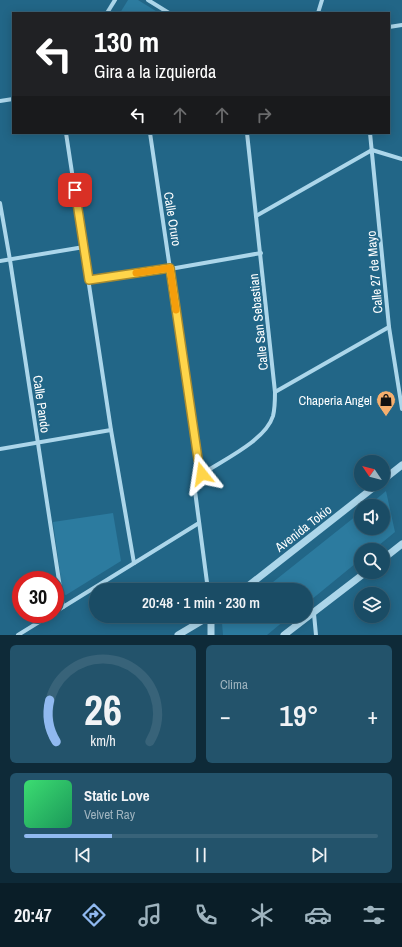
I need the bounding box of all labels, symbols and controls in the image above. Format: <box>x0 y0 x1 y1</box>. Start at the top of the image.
text: 130 m <box>94 23 159 61</box>
icon: left <box>28 28 80 80</box>
text: Gira a la izquierda <box>94 59 216 84</box>
icon: left <box>127 104 149 126</box>
icon: ahead <box>169 104 191 126</box>
icon: ahead <box>211 104 233 126</box>
icon: right <box>253 104 275 126</box>
pin <box>58 173 92 207</box>
icon: arrive <box>64 179 86 201</box>
street label: Calle Oruro <box>160 191 185 247</box>
street label: Calle 27 de Mayo <box>362 230 387 314</box>
street label: Calle San Sebastian <box>245 273 272 371</box>
street label: Calle Pando <box>29 374 54 434</box>
shop icon: Chaperia Angel <box>375 389 397 417</box>
place label: Chaperia Angel <box>299 392 372 409</box>
position arrow <box>181 453 223 495</box>
north arrow <box>354 455 390 491</box>
map controls <box>354 455 390 623</box>
button: sound <box>354 499 390 535</box>
street label: Avenida Tokio <box>271 501 335 556</box>
button: search <box>354 543 390 579</box>
speed limit sign: 30 <box>12 571 64 623</box>
button: layers <box>354 587 390 623</box>
text: 20:48 · 1 min · 230 m <box>142 592 260 613</box>
text: Clima <box>220 676 248 693</box>
text: 26 <box>84 682 122 738</box>
text: 19° <box>279 695 319 735</box>
text: − <box>220 701 231 731</box>
text: + <box>367 701 378 731</box>
text: km/h <box>90 731 116 750</box>
text: Static Love <box>84 785 150 806</box>
text: Velvet Ray <box>84 806 135 823</box>
icon: previous <box>72 844 94 866</box>
icon: pause <box>190 844 212 866</box>
icon: next <box>308 844 330 866</box>
icon: directions <box>80 901 108 929</box>
icon: music <box>136 901 164 929</box>
icon: phone <box>192 901 220 929</box>
icon: climate <box>248 901 276 929</box>
icon: car <box>304 901 332 929</box>
icon: filters <box>360 901 388 929</box>
text: 20:47 <box>14 903 52 928</box>

